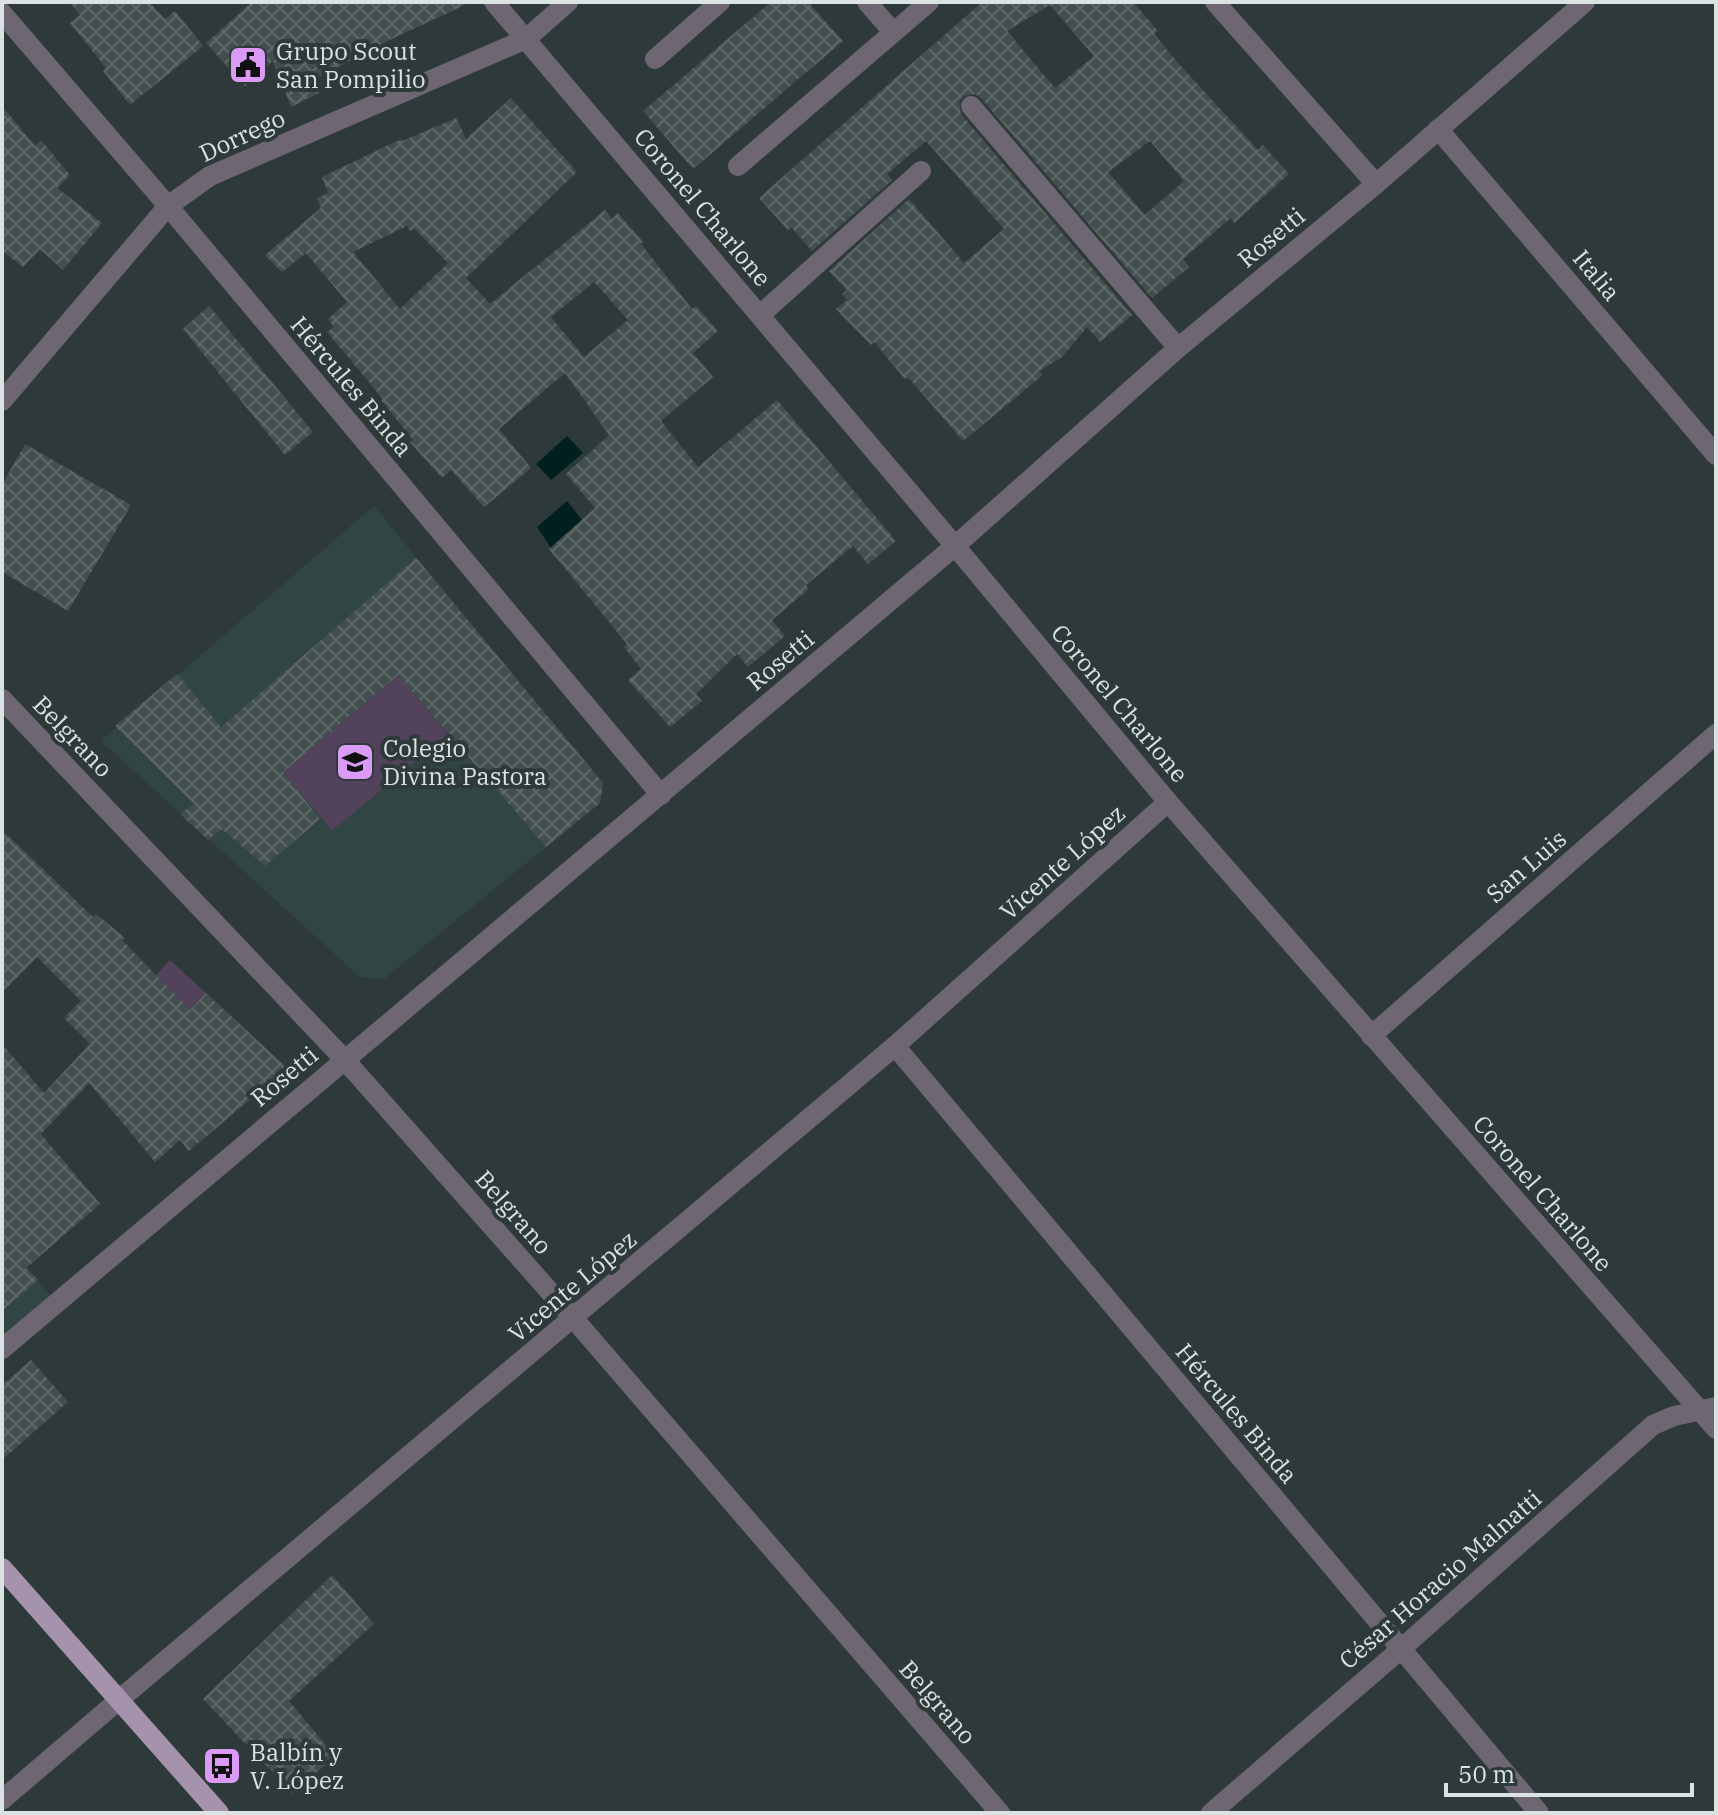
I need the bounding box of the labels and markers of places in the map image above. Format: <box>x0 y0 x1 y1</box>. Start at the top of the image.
place label: Grupo Scout San Pompilio <box>276 35 426 95</box>
public building icon: Grupo Scout San Pompilio <box>227 44 269 86</box>
place label: Colegio Divina Pastora <box>383 732 547 792</box>
school or university icon: Colegio Divina Pastora <box>334 741 376 783</box>
place label: Balbín y V. López <box>250 1736 344 1796</box>
bus stop icon: Balbín y V. López <box>201 1745 243 1787</box>

